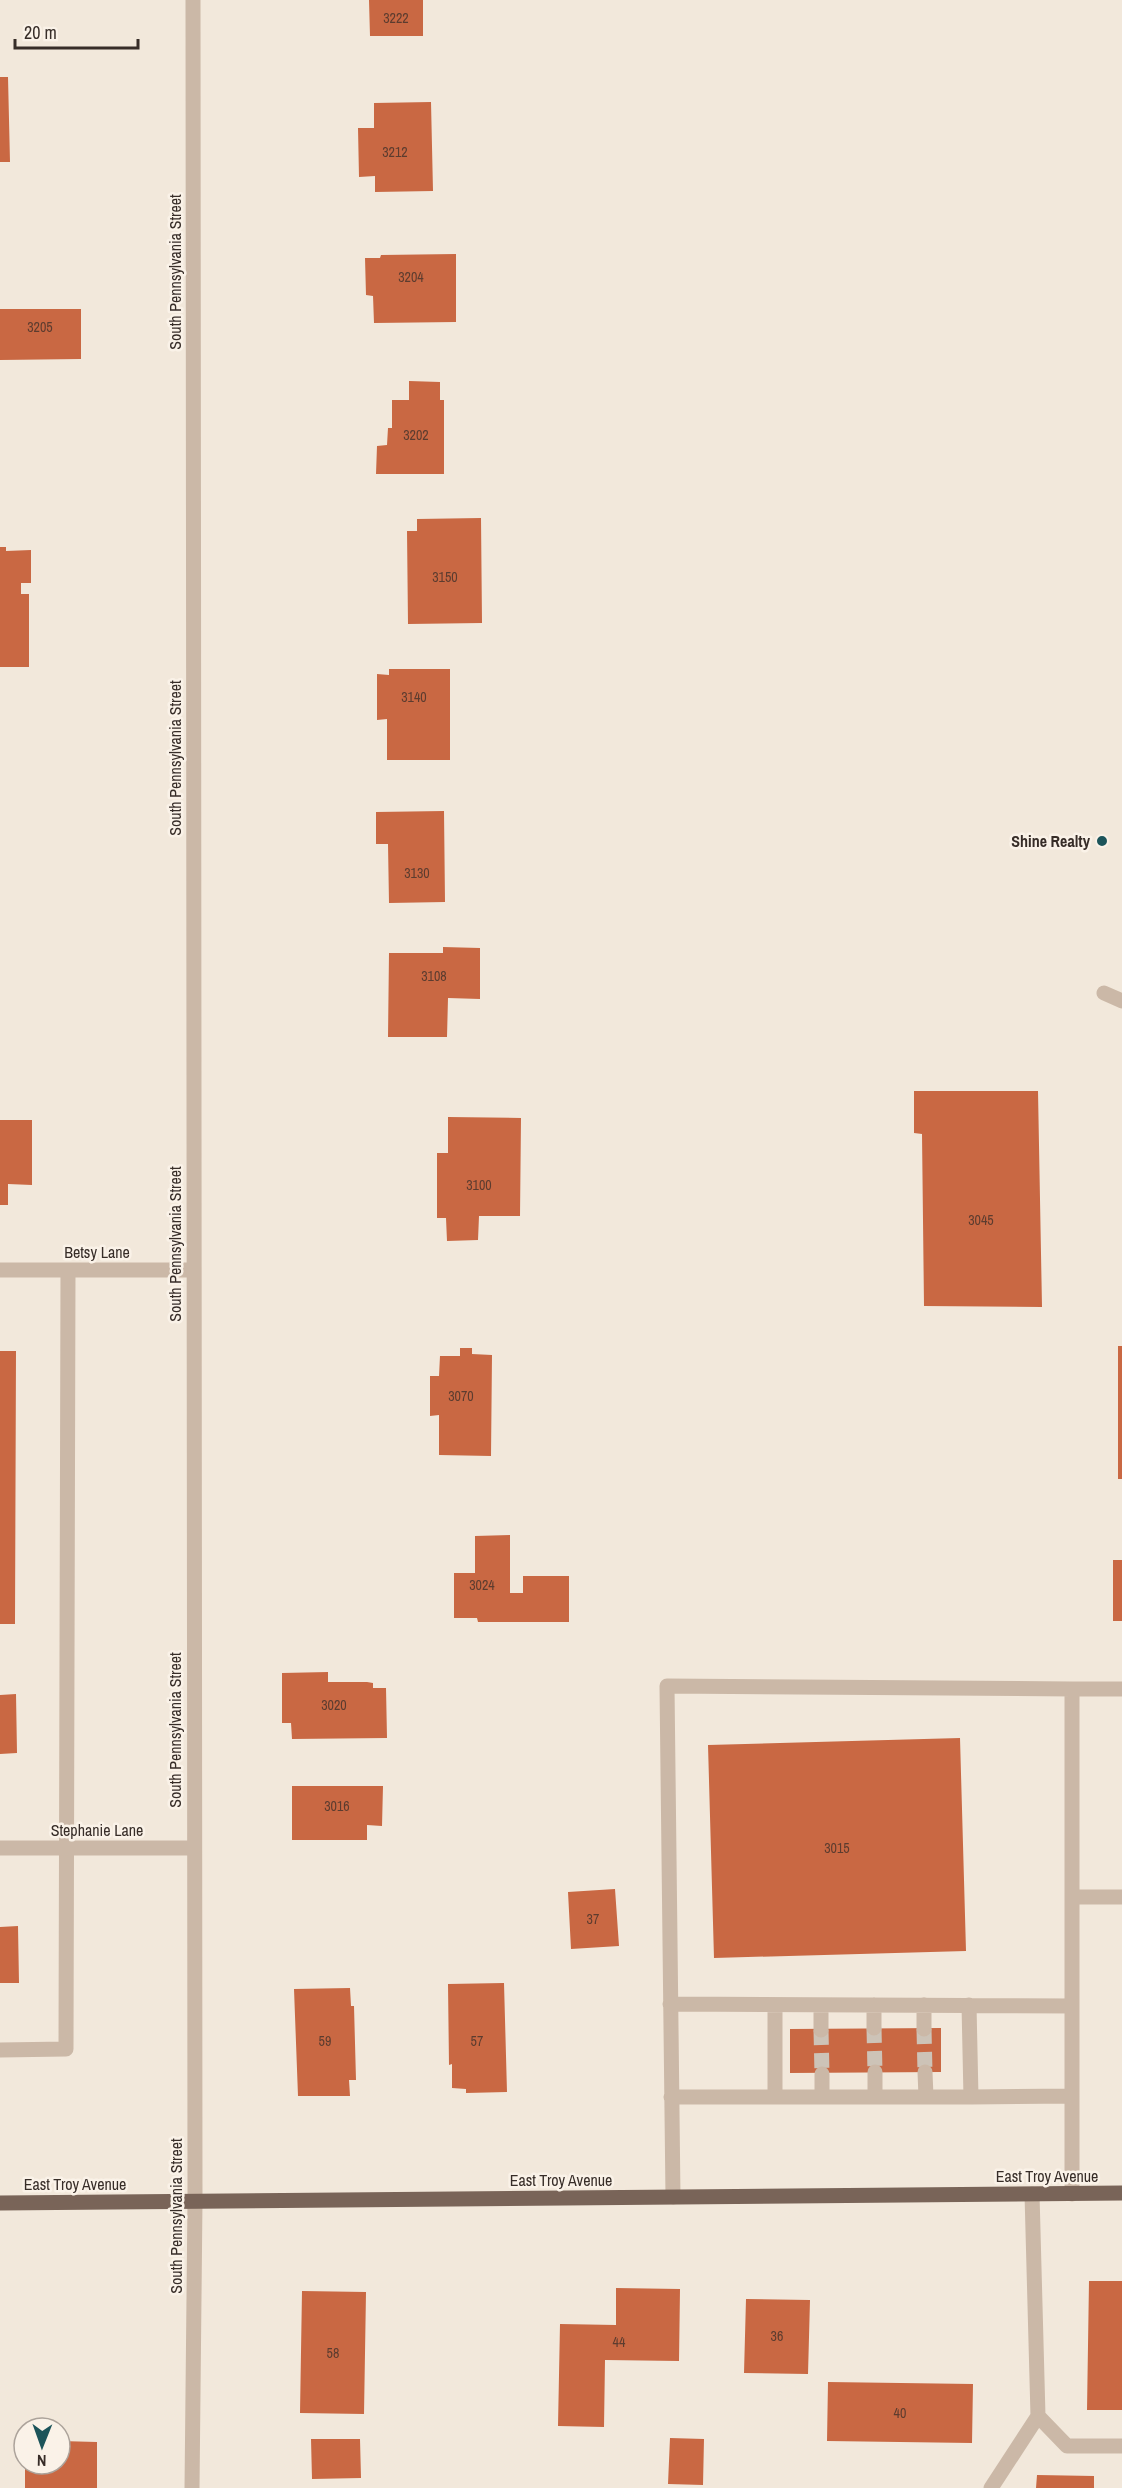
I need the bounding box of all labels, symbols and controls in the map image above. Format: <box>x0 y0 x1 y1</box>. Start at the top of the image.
house number: 3222 <box>383 9 409 27</box>
scale bar <box>15 12 138 50</box>
text: 20 m <box>24 20 57 45</box>
house number: 3212 <box>382 143 408 161</box>
street label: South Pennsylvania Street <box>164 194 186 350</box>
house number: 3204 <box>398 268 424 286</box>
house number: 3205 <box>27 318 53 336</box>
house number: 3202 <box>403 426 429 444</box>
house number: 3150 <box>432 568 458 586</box>
street label: South Pennsylvania Street <box>164 680 186 836</box>
house number: 3140 <box>401 688 427 706</box>
place label: Shine Realty <box>1011 830 1091 852</box>
marker: Shine Realty <box>1095 834 1109 848</box>
house number: 3130 <box>404 864 430 882</box>
house number: 3108 <box>421 967 447 985</box>
street label: South Pennsylvania Street <box>164 1166 186 1322</box>
house number: 3100 <box>466 1176 492 1194</box>
house number: 3045 <box>968 1211 994 1229</box>
street label: Betsy Lane <box>64 1241 130 1263</box>
house number: 3070 <box>448 1387 474 1405</box>
house number: 3024 <box>469 1576 495 1594</box>
street label: South Pennsylvania Street <box>164 1652 186 1808</box>
house number: 3020 <box>321 1696 347 1714</box>
house number: 3016 <box>324 1797 350 1815</box>
street label: Stephanie Lane <box>51 1819 143 1841</box>
house number: 3015 <box>824 1839 850 1857</box>
house number: 37 <box>587 1910 599 1928</box>
house number: 59 <box>319 2032 331 2050</box>
house number: 57 <box>471 2032 483 2050</box>
street label: South Pennsylvania Street <box>165 2138 187 2294</box>
street label: East Troy Avenue <box>996 2165 1098 2187</box>
street label: East Troy Avenue <box>510 2169 612 2191</box>
street label: East Troy Avenue <box>24 2173 126 2195</box>
house number: 36 <box>771 2327 783 2345</box>
house number: 44 <box>613 2333 626 2351</box>
house number: 58 <box>327 2344 339 2362</box>
house number: 40 <box>894 2404 906 2422</box>
north arrow <box>12 2416 72 2476</box>
text: N <box>37 2450 47 2472</box>

